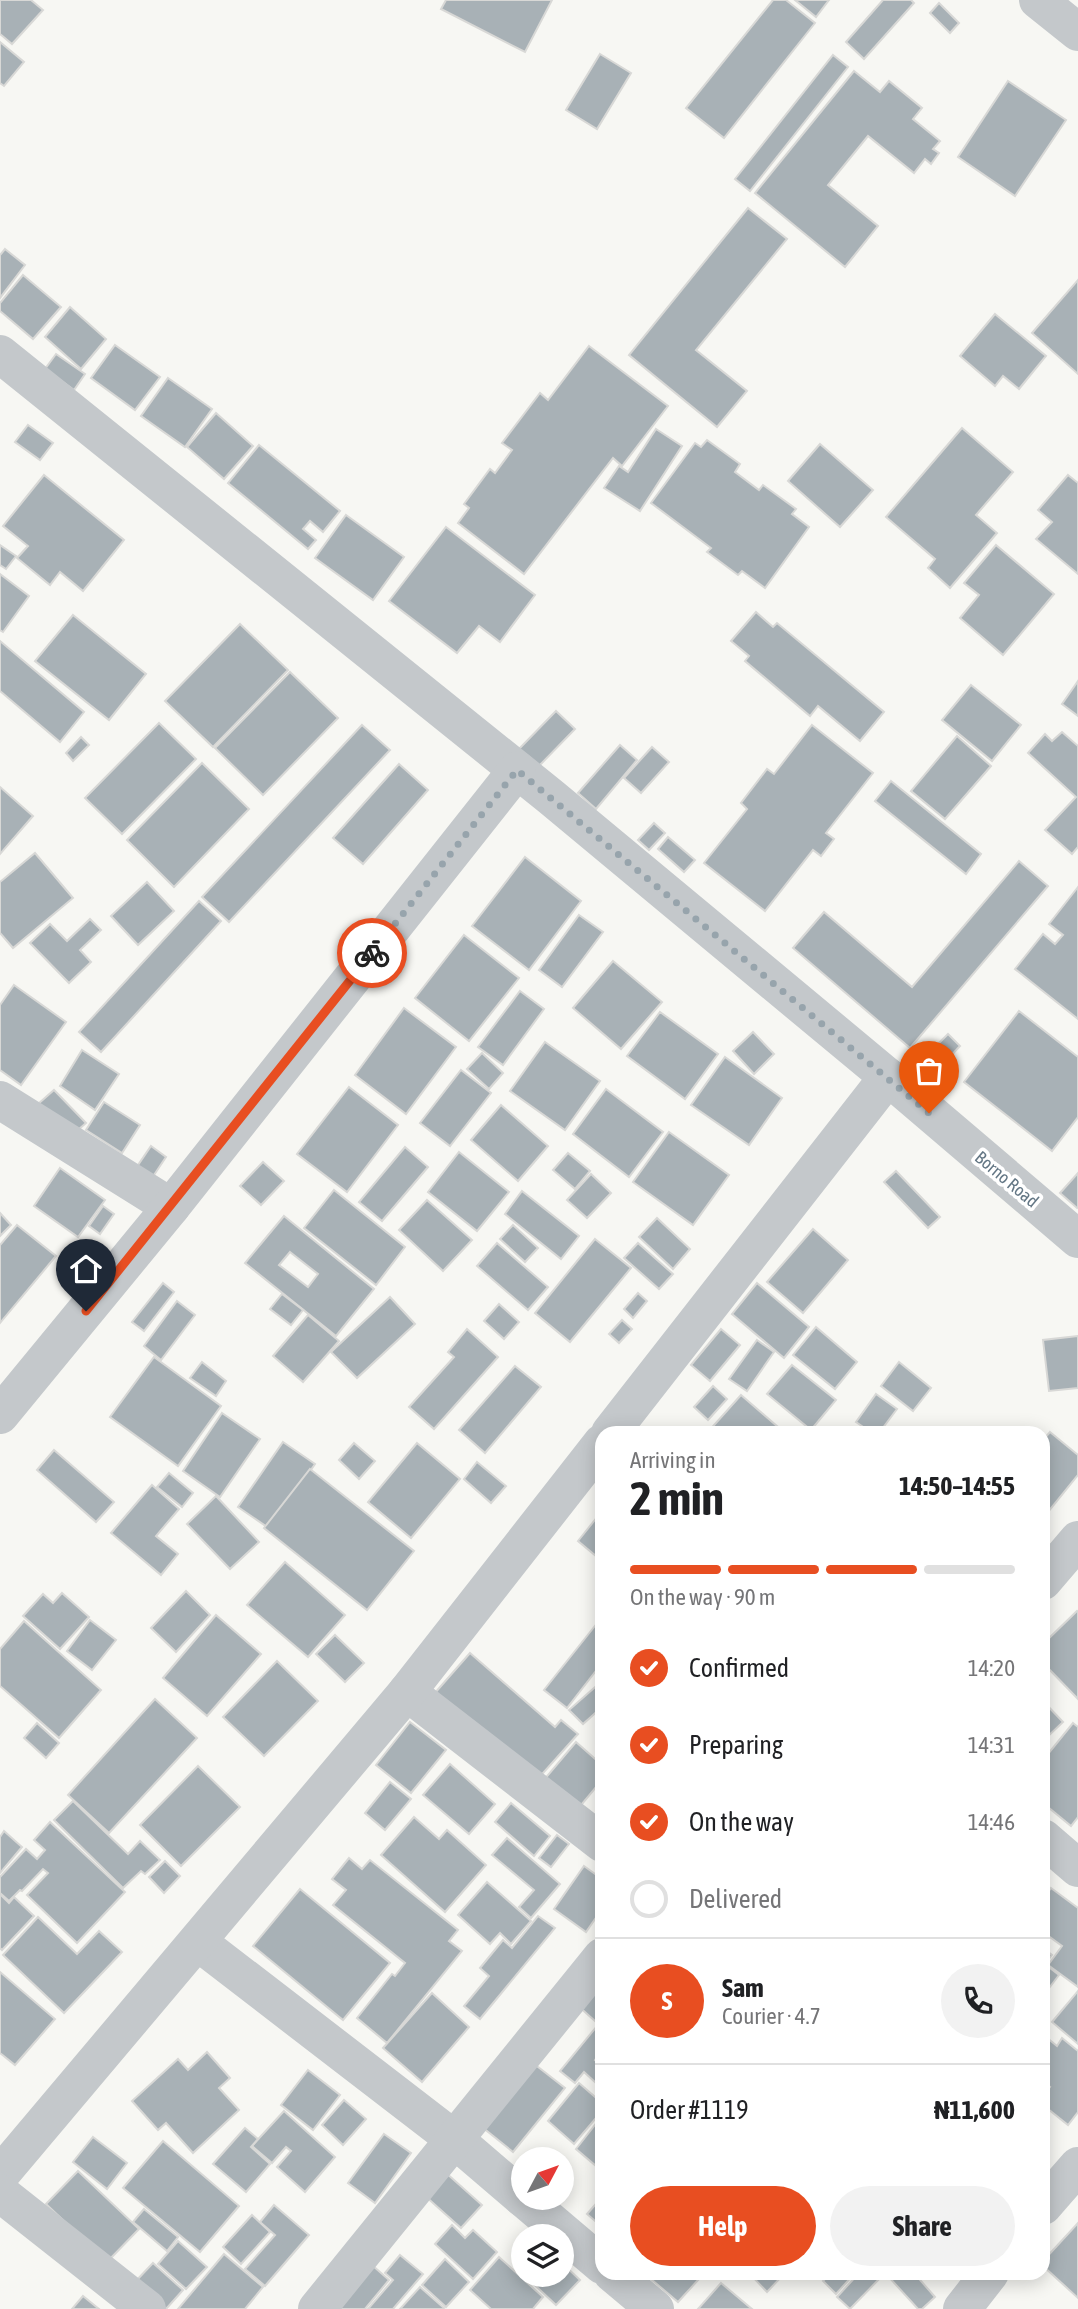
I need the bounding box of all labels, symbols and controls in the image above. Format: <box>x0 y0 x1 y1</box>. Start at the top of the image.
courier <box>337 918 407 988</box>
icon: bike <box>353 934 391 972</box>
pin <box>899 1041 959 1113</box>
icon: bag <box>910 1052 948 1090</box>
street label: Borno Road <box>971 1146 1043 1212</box>
pin <box>56 1239 116 1311</box>
icon: home <box>67 1250 105 1288</box>
text: Arriving in <box>630 1447 716 1473</box>
text: 14:50–14:55 <box>899 1471 1015 1501</box>
text: 2 min <box>630 1472 724 1525</box>
text: On the way · 90 m <box>630 1584 775 1610</box>
icon: check <box>630 1649 668 1687</box>
text: Confirmed <box>689 1653 789 1683</box>
text: 14:20 <box>968 1655 1015 1681</box>
icon: check <box>630 1726 668 1764</box>
text: Preparing <box>689 1730 783 1760</box>
text: 14:31 <box>968 1732 1015 1758</box>
icon: check <box>630 1803 668 1841</box>
text: On the way <box>689 1807 794 1837</box>
text: 14:46 <box>968 1809 1015 1835</box>
text: Delivered <box>689 1884 782 1914</box>
button: phone <box>941 1964 1015 2038</box>
text: Sam <box>722 1973 764 2003</box>
text: S <box>662 1986 672 2016</box>
text: Courier · 4.7 <box>722 2003 821 2029</box>
text: Order #1119 <box>630 2095 749 2125</box>
text: ₦11,600 <box>934 2095 1015 2125</box>
north arrow <box>511 2147 574 2210</box>
map controls <box>511 2147 574 2287</box>
button: Help <box>630 2186 816 2266</box>
button: Share <box>830 2186 1015 2266</box>
button: layers <box>511 2224 574 2287</box>

